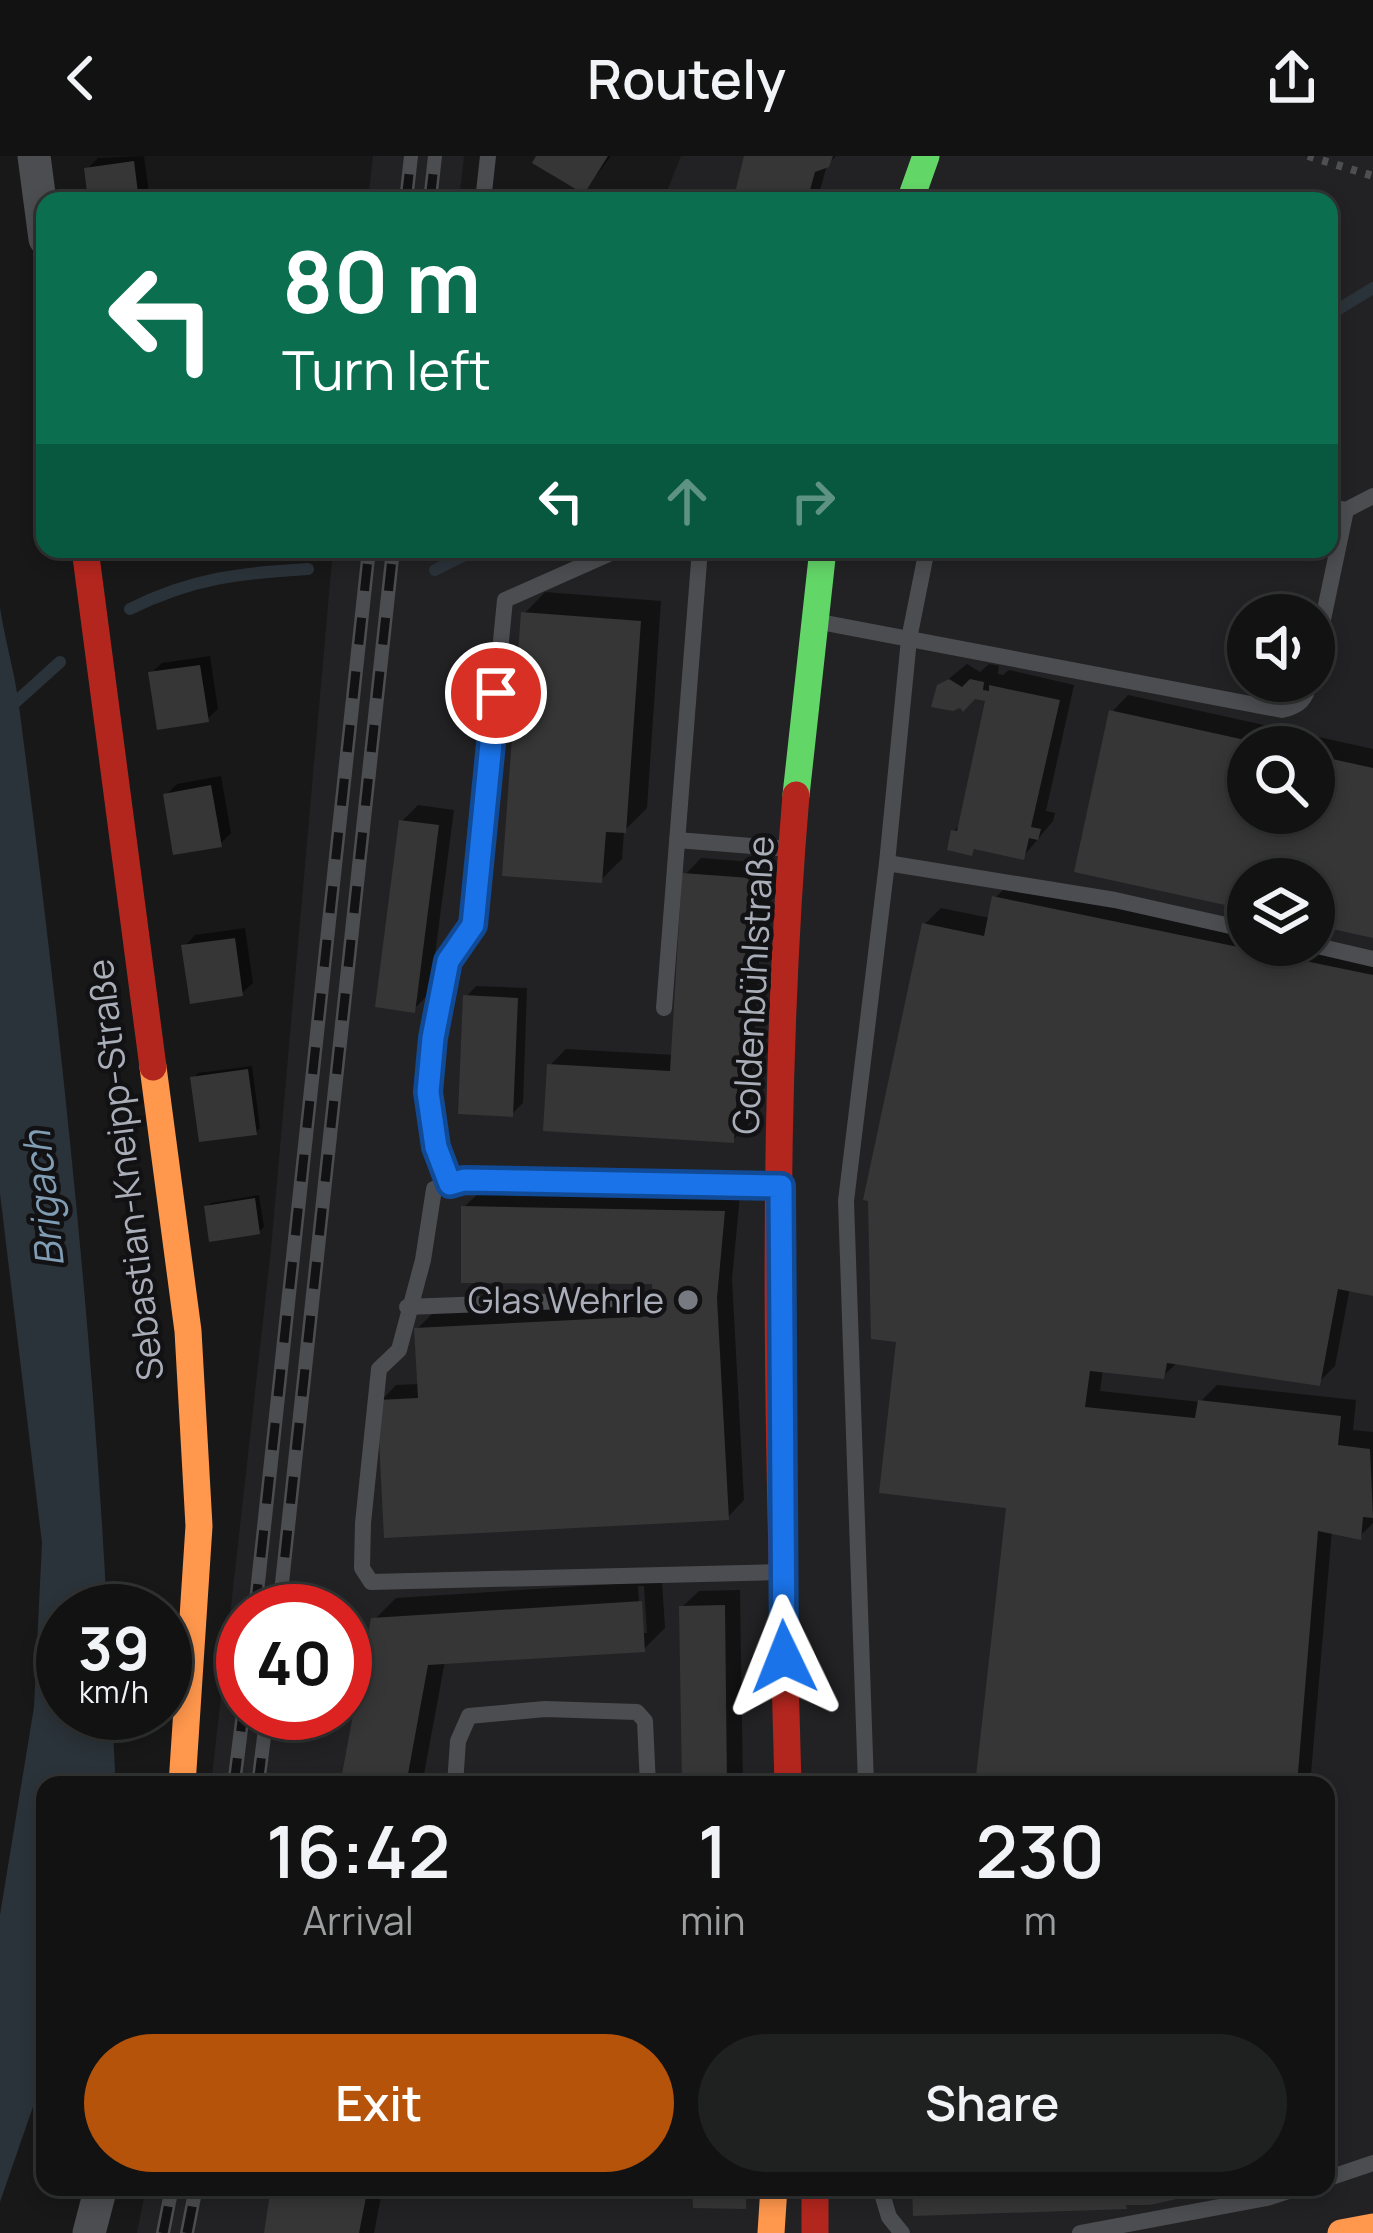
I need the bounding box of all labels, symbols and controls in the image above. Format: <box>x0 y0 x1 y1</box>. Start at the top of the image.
text: Routely <box>587 41 786 115</box>
icon: back <box>48 45 114 111</box>
icon: share <box>1259 45 1325 111</box>
text: 80 m <box>282 223 481 338</box>
icon: left <box>84 240 240 396</box>
text: Turn left <box>282 332 491 406</box>
icon: left <box>528 468 594 534</box>
icon: ahead <box>654 468 720 534</box>
icon: right <box>780 468 846 534</box>
map controls <box>1227 594 1335 966</box>
button: sound <box>1227 594 1335 702</box>
pin <box>445 642 547 744</box>
icon: arrive <box>463 660 529 726</box>
button: search <box>1227 726 1335 834</box>
street label: Goldenbühlstraße <box>720 834 785 1136</box>
button: layers <box>1227 858 1335 966</box>
street label: Sebastian-Kneipp-Straße <box>74 957 175 1383</box>
water label: Brigach <box>8 1127 76 1270</box>
place label: Glas Wehrle <box>468 1275 664 1324</box>
marker: Glas Wehrle <box>675 1287 701 1313</box>
speed limit sign: 40 <box>216 1584 372 1740</box>
position arrow <box>721 1594 847 1720</box>
text: 39 <box>78 1606 150 1688</box>
text: km/h <box>79 1671 149 1712</box>
text: 16:42 <box>266 1801 450 1900</box>
text: 1 <box>698 1801 728 1900</box>
text: 230 <box>975 1801 1105 1900</box>
text: Arrival <box>302 1893 414 1947</box>
text: min <box>680 1893 746 1947</box>
text: m <box>1024 1893 1057 1947</box>
button: Exit <box>84 2034 674 2172</box>
button: Share <box>698 2034 1287 2172</box>

